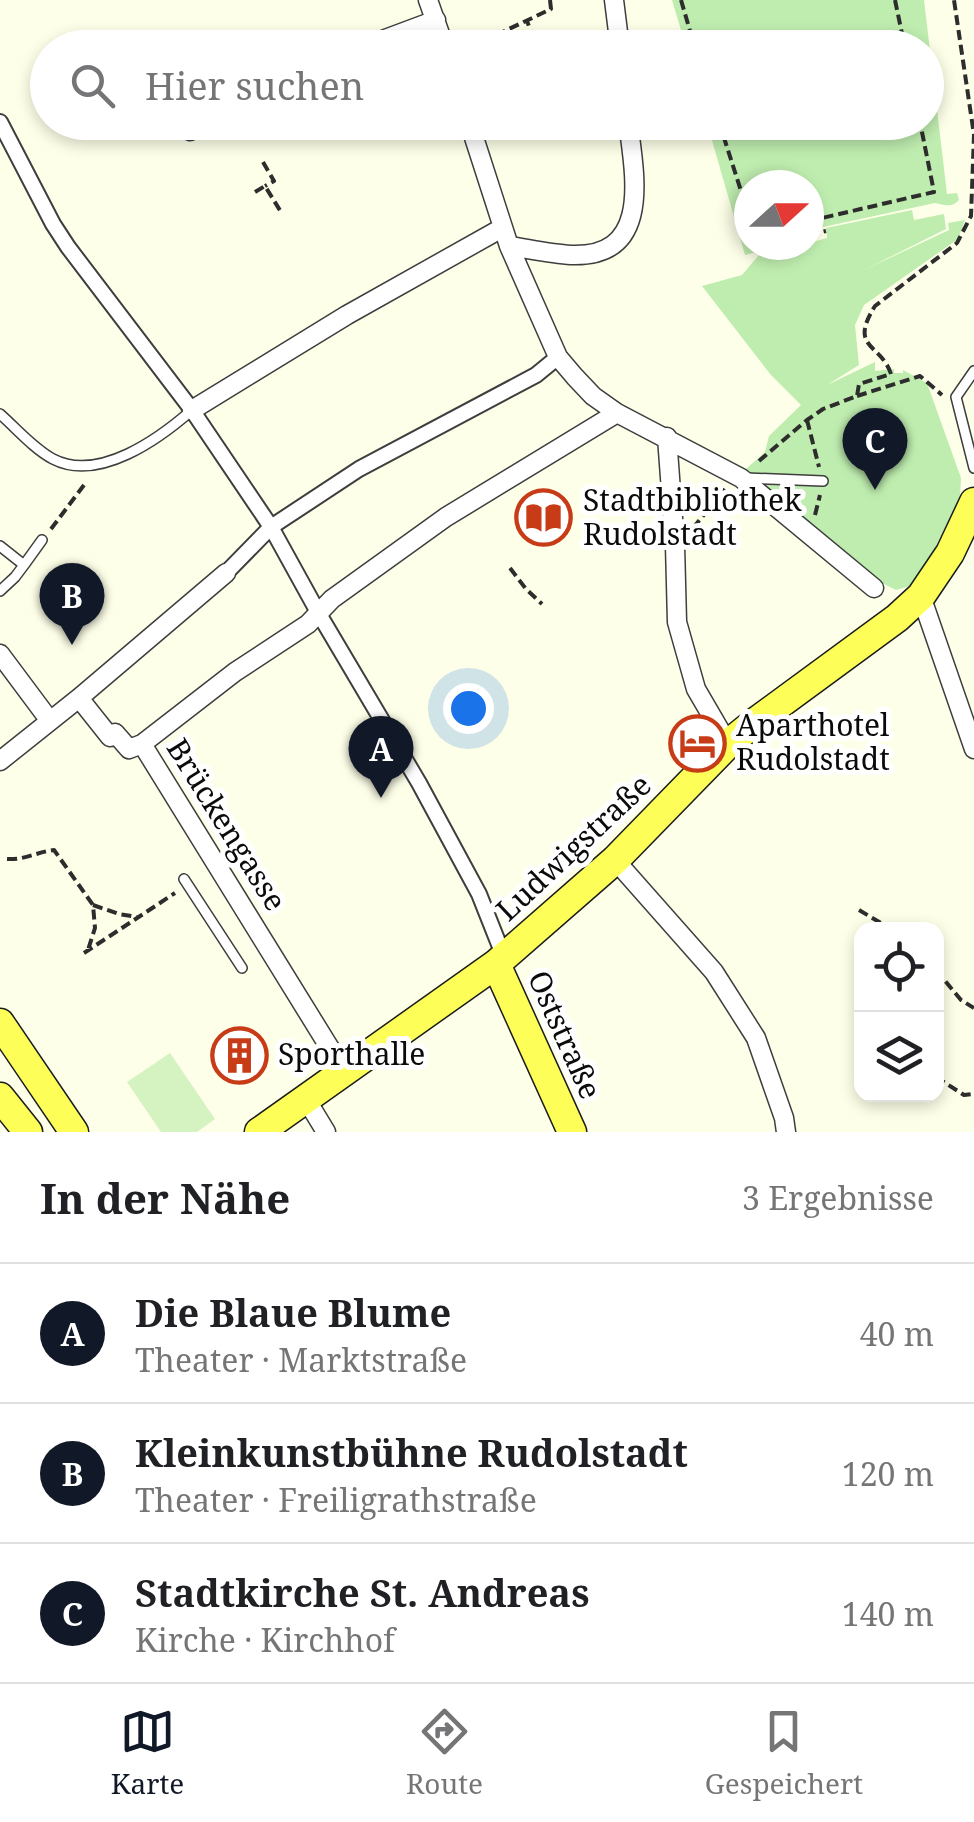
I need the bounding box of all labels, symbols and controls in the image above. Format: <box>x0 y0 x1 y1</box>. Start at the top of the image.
search box <box>30 30 944 140</box>
icon: search <box>65 58 120 113</box>
text: Hier suchen <box>145 59 364 111</box>
north arrow <box>734 170 824 260</box>
pin: C <box>842 408 908 490</box>
place label: Stadtbibliothek Rudolstadt <box>583 479 802 554</box>
library icon: Stadtbibliothek Rudolstadt <box>514 488 574 548</box>
pin: B <box>40 562 104 645</box>
your location <box>443 683 494 734</box>
place label: Aparthotel Rudolstadt <box>736 704 890 779</box>
hotel icon: Aparthotel Rudolstadt <box>667 713 727 773</box>
pin: A <box>348 716 414 798</box>
street label: Brückengasse <box>158 730 297 918</box>
street label: Ludwigstraße <box>487 764 659 929</box>
map controls <box>854 922 944 1102</box>
button: locate <box>854 922 944 1012</box>
street label: Oststraße <box>519 964 612 1105</box>
button: layers <box>854 1012 944 1102</box>
building icon: Sporthalle <box>209 1025 269 1085</box>
place label: Sporthalle <box>278 1033 425 1074</box>
text: In der Nähe <box>40 1169 290 1226</box>
text: 3 Ergebnisse <box>742 1176 934 1219</box>
text: Die Blaue Blume <box>135 1286 451 1338</box>
text: A <box>60 1312 85 1355</box>
text: 40 m <box>860 1312 934 1355</box>
text: Theater · Marktstraße <box>135 1338 467 1381</box>
text: Kleinkunstbühne Rudolstadt <box>135 1426 688 1478</box>
text: B <box>62 1452 83 1495</box>
text: 120 m <box>842 1452 934 1495</box>
text: Theater · Freiligrathstraße <box>135 1478 537 1521</box>
text: Stadtkirche St. Andreas <box>135 1566 589 1618</box>
text: C <box>62 1592 83 1635</box>
text: 140 m <box>842 1592 934 1635</box>
text: Kirche · Kirchhof <box>135 1618 395 1661</box>
tab: Karte <box>111 1704 184 1802</box>
tab: Route <box>406 1704 483 1802</box>
tab: Gespeichert <box>705 1704 863 1802</box>

